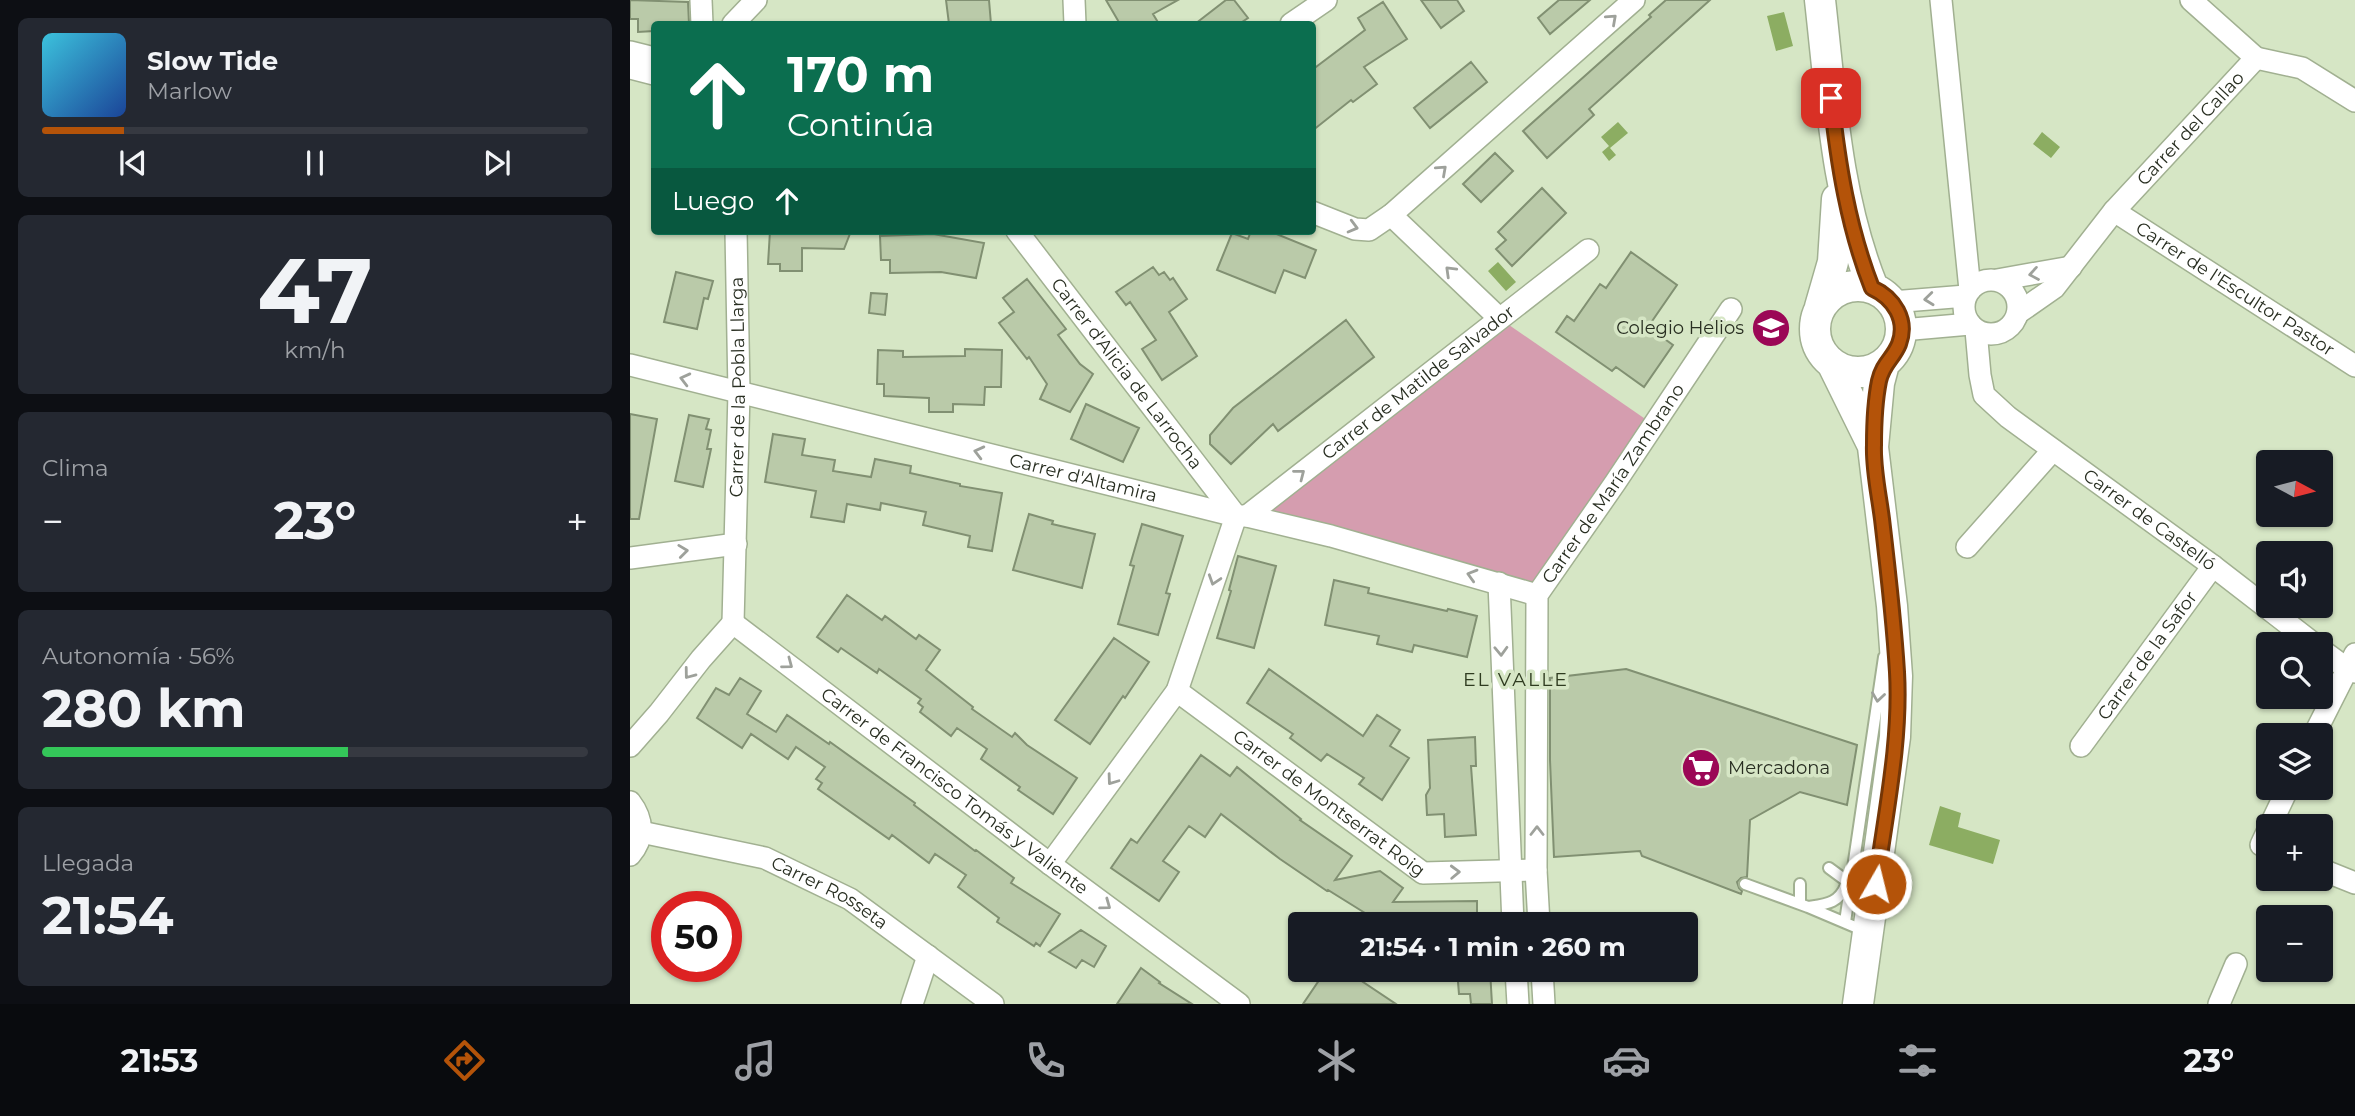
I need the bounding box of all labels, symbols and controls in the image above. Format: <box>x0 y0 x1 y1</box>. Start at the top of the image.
one-way arrow <box>1604 15 1617 27</box>
text: Slow Tide <box>147 45 278 77</box>
text: 170 m <box>787 45 934 104</box>
icon: ahead <box>672 49 763 140</box>
street label: Carrer del Callao <box>2132 67 2249 190</box>
pin <box>1801 68 1861 128</box>
text: Marlow <box>147 77 232 105</box>
icon: arrive <box>1812 79 1850 117</box>
text: Continúa <box>787 105 934 144</box>
icon: previous <box>114 144 152 182</box>
icon: pause <box>296 144 334 182</box>
icon: next <box>478 144 516 182</box>
one-way arrow <box>1434 166 1447 178</box>
icon: ahead <box>768 182 806 220</box>
text: Luego <box>672 185 754 217</box>
street label: Carrer de l'Escultor Pastor <box>2132 217 2339 361</box>
one-way arrow <box>1347 219 1359 233</box>
text: 47 <box>257 235 373 346</box>
one-way arrow <box>2028 266 2040 281</box>
one-way arrow <box>1445 267 1458 279</box>
street label: Carrer d'Alicia de Larrocha <box>1046 274 1207 474</box>
street label: Carrer de la Pobla Llarga <box>725 277 750 498</box>
one-way arrow <box>1923 291 1935 306</box>
street label: Carrer de Matilde Salvador <box>1318 301 1519 464</box>
school or university icon: Colegio Helios <box>1750 307 1792 349</box>
place label: Colegio Helios <box>1616 317 1744 339</box>
text: km/h <box>284 336 346 364</box>
one-way arrow <box>679 373 691 387</box>
street label: Carrer de María Zambrano <box>1537 379 1689 588</box>
one-way arrow <box>973 446 985 460</box>
street label: Carrer d'Altamira <box>1007 449 1159 507</box>
north arrow <box>2256 450 2333 527</box>
map controls <box>2256 450 2333 982</box>
text: Clima <box>42 454 109 482</box>
street label: Carrer de Castelló <box>2079 464 2220 575</box>
one-way arrow <box>1293 469 1305 482</box>
text: 23° <box>274 489 356 552</box>
text: − <box>42 498 64 545</box>
text: + <box>566 498 588 545</box>
button: sound <box>2256 541 2333 618</box>
one-way arrow <box>677 544 689 559</box>
one-way arrow <box>1466 569 1478 584</box>
one-way arrow <box>1208 574 1222 586</box>
street label: Carrer de la Safor <box>2093 587 2202 724</box>
button: search <box>2256 632 2333 709</box>
text: Autonomía · 56% <box>42 642 235 670</box>
one-way arrow <box>1494 646 1509 657</box>
one-way arrow <box>780 656 792 668</box>
one-way arrow <box>684 666 697 679</box>
district label: EL VALLE <box>1463 668 1569 691</box>
text: 280 km <box>42 677 245 740</box>
street label: Carrer de Francisco Tomás y Valiente <box>817 683 1092 899</box>
one-way arrow <box>1870 691 1885 703</box>
button: layers <box>2256 723 2333 800</box>
street label: Carrer de Montserrat Roig <box>1229 725 1429 882</box>
supermarket icon: Mercadona <box>1680 747 1722 789</box>
place label: Mercadona <box>1728 757 1830 779</box>
one-way arrow <box>1108 773 1120 785</box>
button: + <box>2256 814 2333 891</box>
one-way arrow <box>1529 826 1544 837</box>
position arrow <box>1839 847 1913 921</box>
text: Llegada <box>42 849 134 877</box>
street label: Carrer Rosseta <box>767 852 892 934</box>
one-way arrow <box>1450 864 1461 880</box>
text: 21:54 <box>42 884 173 947</box>
speed limit sign: 50 <box>651 891 742 982</box>
one-way arrow <box>1098 897 1110 909</box>
button: − <box>2256 905 2333 982</box>
text: 21:54 · 1 min · 260 m <box>1360 931 1626 963</box>
icon: directions <box>440 1036 489 1085</box>
icon: music <box>731 1036 780 1085</box>
icon: phone <box>1021 1036 1070 1085</box>
icon: climate <box>1312 1036 1361 1085</box>
icon: car <box>1602 1036 1651 1085</box>
icon: filters <box>1893 1036 1942 1085</box>
text: 21:53 <box>121 1041 198 1080</box>
text: 23° <box>2183 1041 2234 1080</box>

